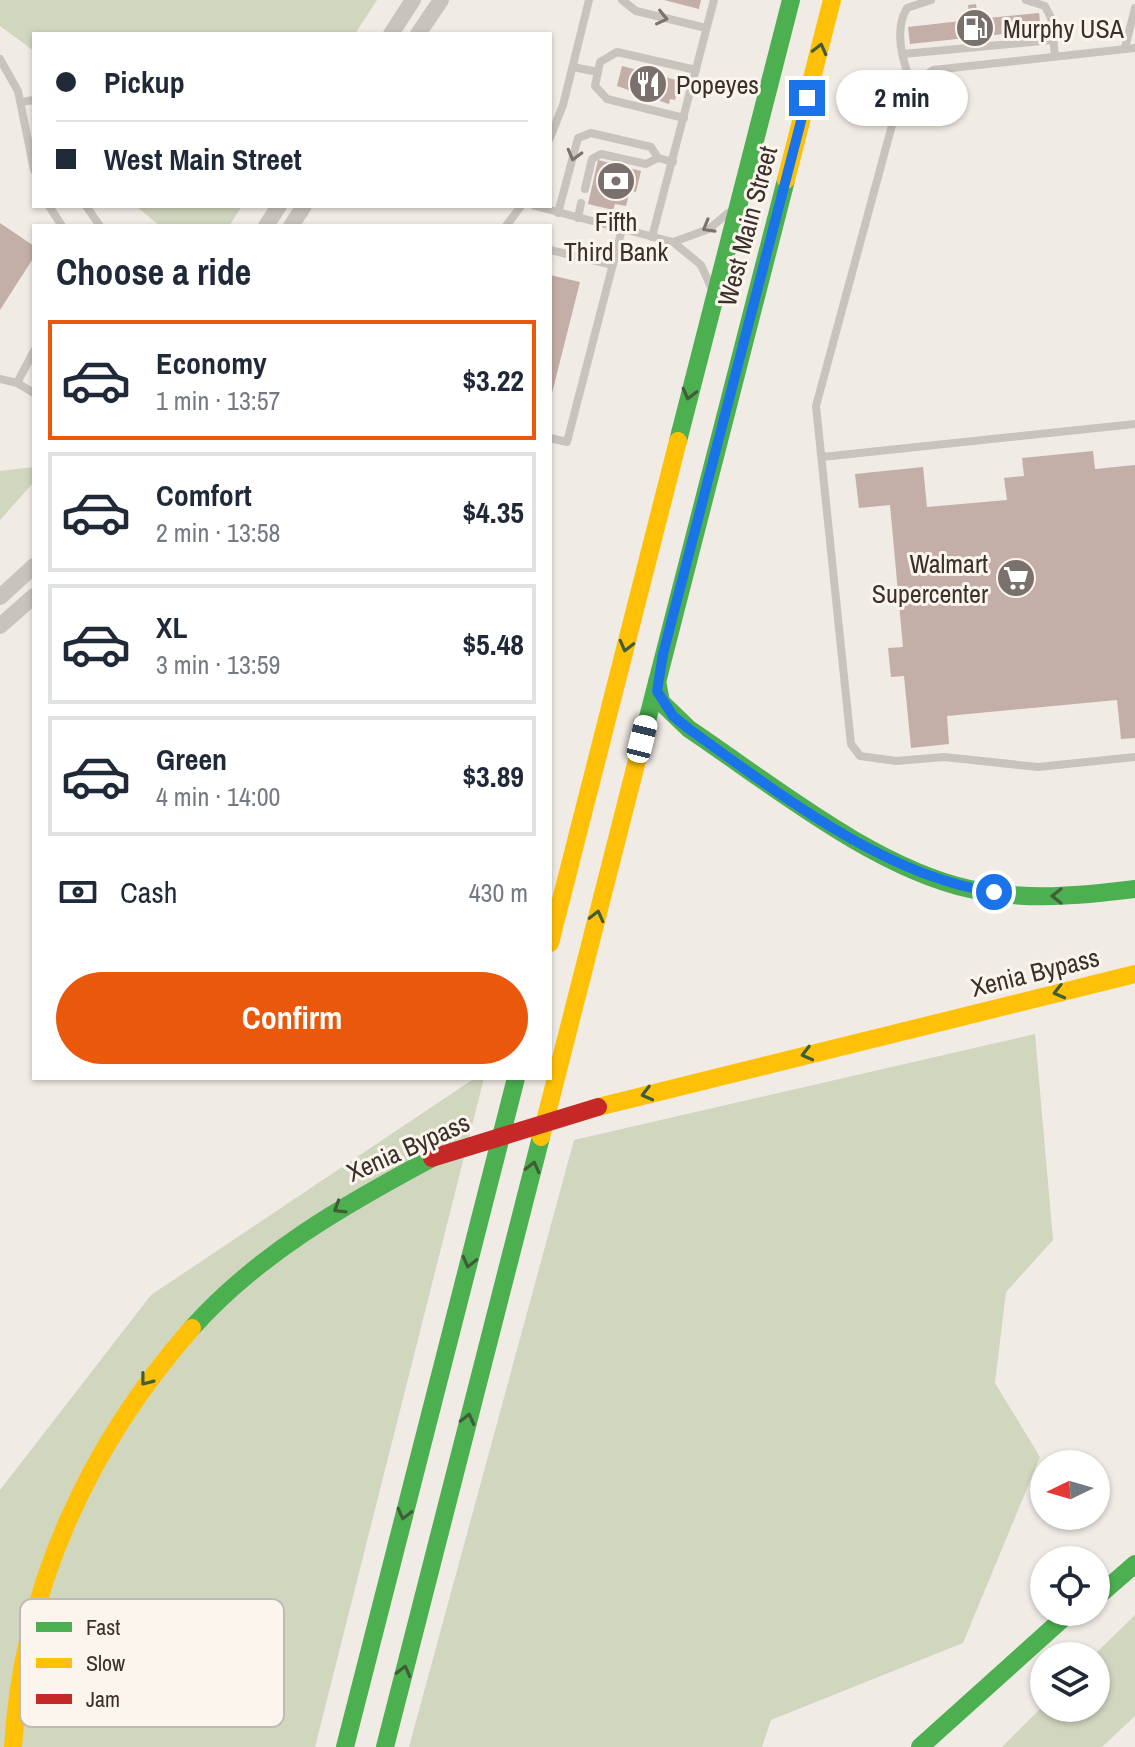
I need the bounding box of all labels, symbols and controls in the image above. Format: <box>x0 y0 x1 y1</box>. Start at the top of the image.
fuel station icon: Murphy USA <box>954 7 996 49</box>
one-way arrow <box>655 8 669 25</box>
place label: Murphy USA <box>1003 11 1125 46</box>
one-way arrow <box>810 43 827 56</box>
text: Pickup <box>104 62 185 102</box>
restaurant icon: Popeyes <box>627 63 669 105</box>
place label: Popeyes <box>676 67 759 102</box>
callout: 2 min <box>835 70 967 126</box>
route end <box>789 80 825 116</box>
text: 2 min <box>874 80 930 115</box>
text: West Main Street <box>104 139 302 179</box>
street label: West Main Street <box>709 142 785 310</box>
one-way arrow <box>566 148 583 162</box>
bank icon: Fifth Third Bank <box>595 160 637 202</box>
place label: Fifth Third Bank <box>564 204 668 269</box>
one-way arrow <box>702 217 717 233</box>
text: Choose a ride <box>56 248 251 296</box>
text: Economy <box>156 343 267 383</box>
icon: car <box>60 344 132 416</box>
text: $3.22 <box>462 360 524 400</box>
text: 1 min · 13:57 <box>156 383 280 418</box>
one-way arrow <box>682 386 699 400</box>
text: Comfort <box>156 475 252 515</box>
icon: car <box>60 476 132 548</box>
text: $4.35 <box>462 492 524 532</box>
text: 2 min · 13:58 <box>156 515 280 550</box>
place label: Walmart Supercenter <box>872 546 988 611</box>
supermarket icon: Walmart Supercenter <box>995 557 1037 599</box>
text: XL <box>156 607 187 647</box>
icon: car <box>60 608 132 680</box>
text: $5.48 <box>462 624 524 664</box>
one-way arrow <box>618 638 635 652</box>
text: 3 min · 13:59 <box>156 647 280 682</box>
car <box>625 713 659 765</box>
text: Green <box>156 739 227 779</box>
icon: car <box>60 740 132 812</box>
text: $3.89 <box>462 756 524 796</box>
text: 4 min · 14:00 <box>156 779 280 814</box>
icon: cash <box>56 870 100 914</box>
text: Cash <box>120 872 177 912</box>
route start <box>976 874 1012 910</box>
text: 430 m <box>469 875 528 910</box>
one-way arrow <box>1050 887 1063 905</box>
one-way arrow <box>587 909 604 923</box>
street label: Xenia Bypass <box>967 939 1103 1005</box>
button: Confirm <box>56 972 528 1064</box>
one-way arrow <box>1053 983 1067 1000</box>
one-way arrow <box>800 1045 814 1062</box>
one-way arrow <box>641 1085 655 1102</box>
street label: Xenia Bypass <box>341 1104 475 1190</box>
one-way arrow <box>523 1161 540 1175</box>
one-way arrow <box>333 1198 347 1213</box>
one-way arrow <box>461 1255 478 1269</box>
one-way arrow <box>142 1371 156 1386</box>
one-way arrow <box>459 1413 476 1427</box>
north arrow <box>1030 1450 1110 1530</box>
map controls <box>1030 1450 1110 1722</box>
one-way arrow <box>397 1507 414 1520</box>
button: locate <box>1030 1546 1110 1626</box>
legend <box>20 1599 284 1727</box>
text: Fast <box>86 1612 120 1642</box>
button: layers <box>1030 1642 1110 1722</box>
text: Slow <box>86 1648 125 1678</box>
one-way arrow <box>395 1665 412 1679</box>
text: Jam <box>86 1684 120 1714</box>

